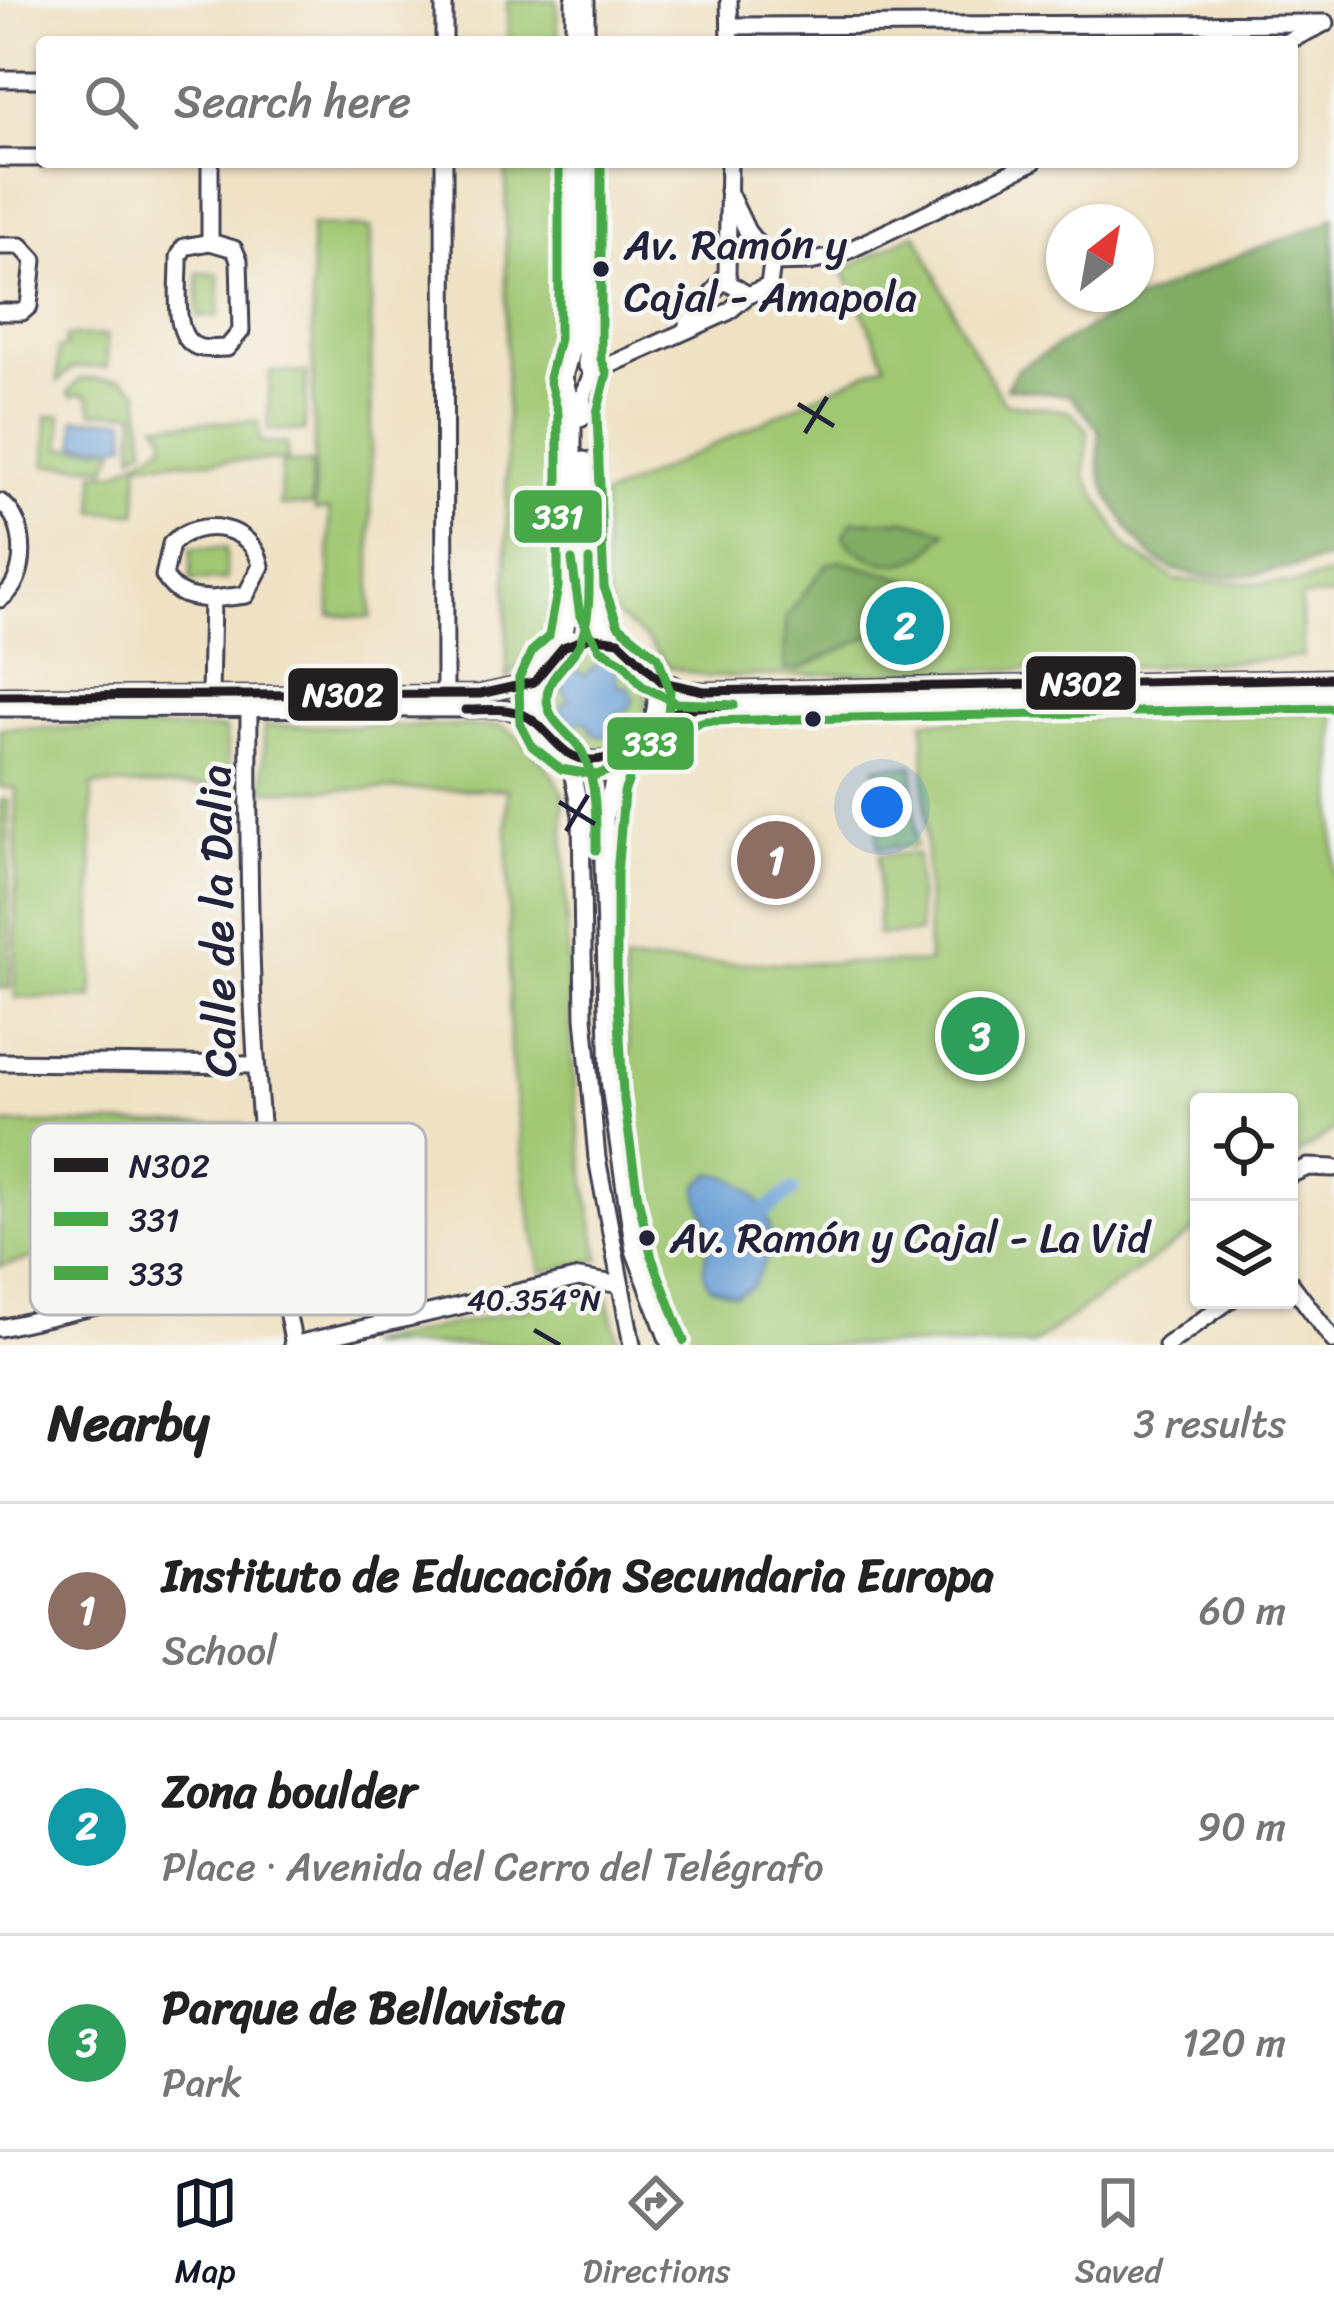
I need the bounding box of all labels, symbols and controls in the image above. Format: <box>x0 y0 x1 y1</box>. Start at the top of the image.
search box <box>36 36 1298 168</box>
text: Search here <box>174 62 411 142</box>
icon: search <box>78 69 144 135</box>
north arrow <box>1046 204 1154 312</box>
place label: Av. Ramón y Cajal - Amapola <box>623 208 917 334</box>
marker: Av. Ramón y Cajal - Amapola <box>590 258 612 280</box>
line badge: 331 <box>512 488 604 545</box>
text: 331 <box>532 488 583 546</box>
pin: 2 <box>866 581 944 671</box>
line badge: N302 <box>1024 654 1138 712</box>
text: N302 <box>1040 655 1121 713</box>
line badge: N302 <box>286 666 400 723</box>
text: N302 <box>302 666 383 724</box>
unlabelled marker <box>802 708 824 730</box>
line badge: 333 <box>605 715 696 772</box>
text: 333 <box>622 715 677 773</box>
street label: Calle de la Dalia <box>175 764 261 1078</box>
your location <box>852 777 912 837</box>
pin: 1 <box>737 815 815 905</box>
pin: 3 <box>941 991 1019 1081</box>
map controls <box>1190 1093 1298 1309</box>
button: locate <box>1190 1093 1298 1201</box>
legend <box>30 1123 426 1315</box>
text: N302 <box>129 1137 210 1195</box>
text: 331 <box>129 1191 179 1249</box>
place label: Av. Ramón y Cajal - La Vid <box>669 1201 1152 1275</box>
button: layers <box>1190 1201 1298 1309</box>
marker: Av. Ramón y Cajal - La Vid <box>636 1227 658 1249</box>
text: 333 <box>129 1245 183 1303</box>
text: 40.354°N <box>467 1273 601 1327</box>
text: Nearby <box>48 1378 209 1468</box>
text: 3 results <box>1133 1389 1286 1458</box>
text: Instituto de Educación Secundaria Europa <box>162 1536 993 1616</box>
text: 1 <box>79 1576 95 1645</box>
text: 60 m <box>1199 1576 1286 1645</box>
text: School <box>162 1616 277 1685</box>
text: Zona boulder <box>162 1752 416 1832</box>
text: 2 <box>76 1792 98 1861</box>
text: 90 m <box>1197 1792 1286 1861</box>
text: Place · Avenida del Cerro del Telégrafo <box>162 1832 824 1901</box>
text: Parque de Bellavista <box>162 1968 564 2048</box>
text: 3 <box>76 2008 98 2077</box>
text: 120 m <box>1182 2008 1286 2077</box>
text: Park <box>162 2048 242 2117</box>
tab: Map <box>172 2170 238 2300</box>
tab: Directions <box>583 2170 730 2300</box>
tab: Saved <box>1075 2170 1162 2300</box>

